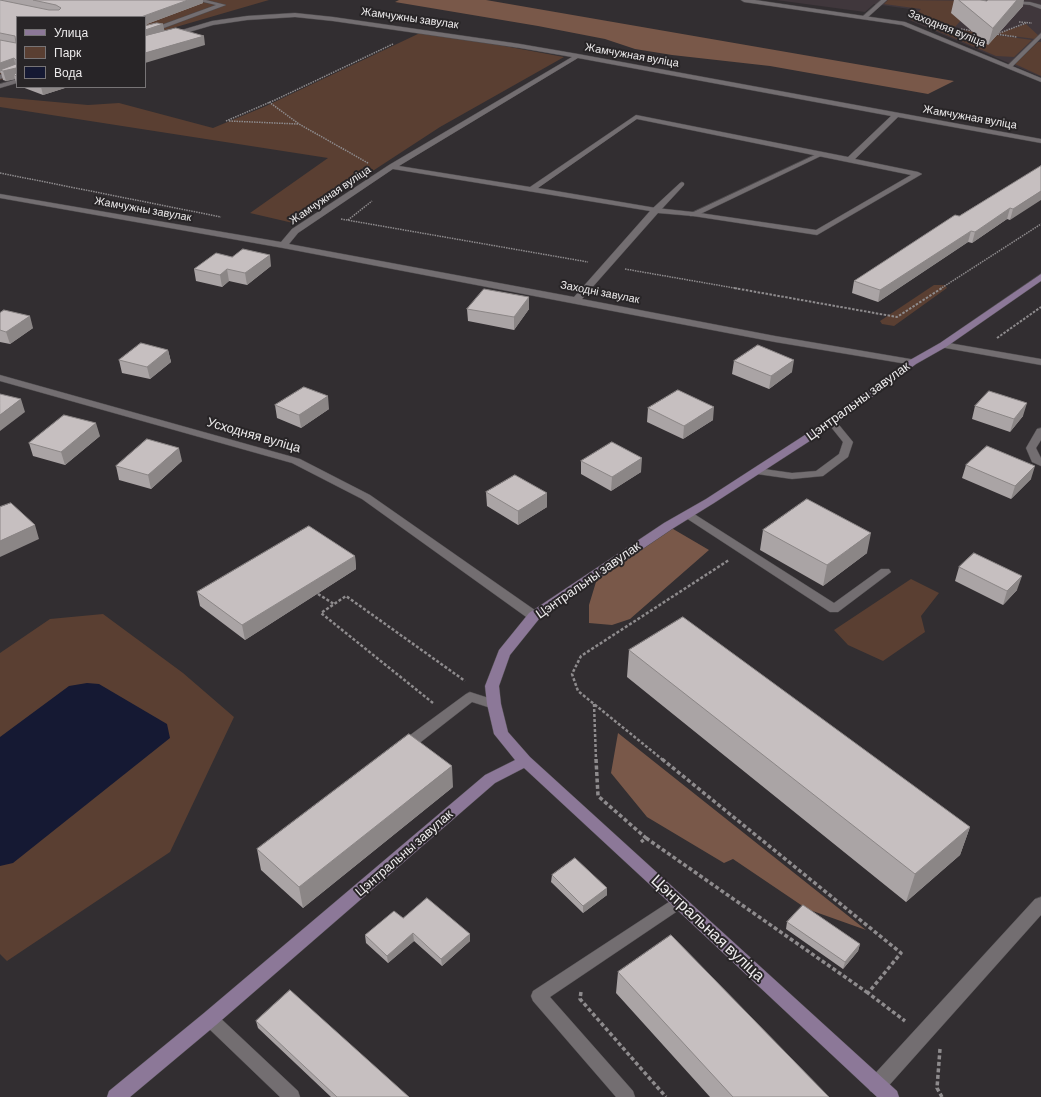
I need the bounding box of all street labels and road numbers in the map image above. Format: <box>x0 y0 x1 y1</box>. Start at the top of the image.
street label: Жамчужны завулак <box>360 5 460 31</box>
street label: Заходняя вуліца <box>906 6 988 50</box>
street label: Жамчужная вуліца <box>584 40 680 70</box>
street label: Жамчужная вуліца <box>922 102 1018 132</box>
street label: Жамчужная вуліца <box>287 163 373 227</box>
street label: Жамчужны завулак <box>93 194 193 224</box>
street label: Заходні завулак <box>559 278 641 306</box>
street label: Цэнтральны завулак <box>803 358 913 444</box>
street label: Усходняя вуліца <box>205 414 303 456</box>
street label: Цэнтральны завулак <box>533 538 643 622</box>
street label: Цэнтральны завулак <box>352 806 456 900</box>
street label: Цэнтральная вуліца <box>647 871 769 985</box>

